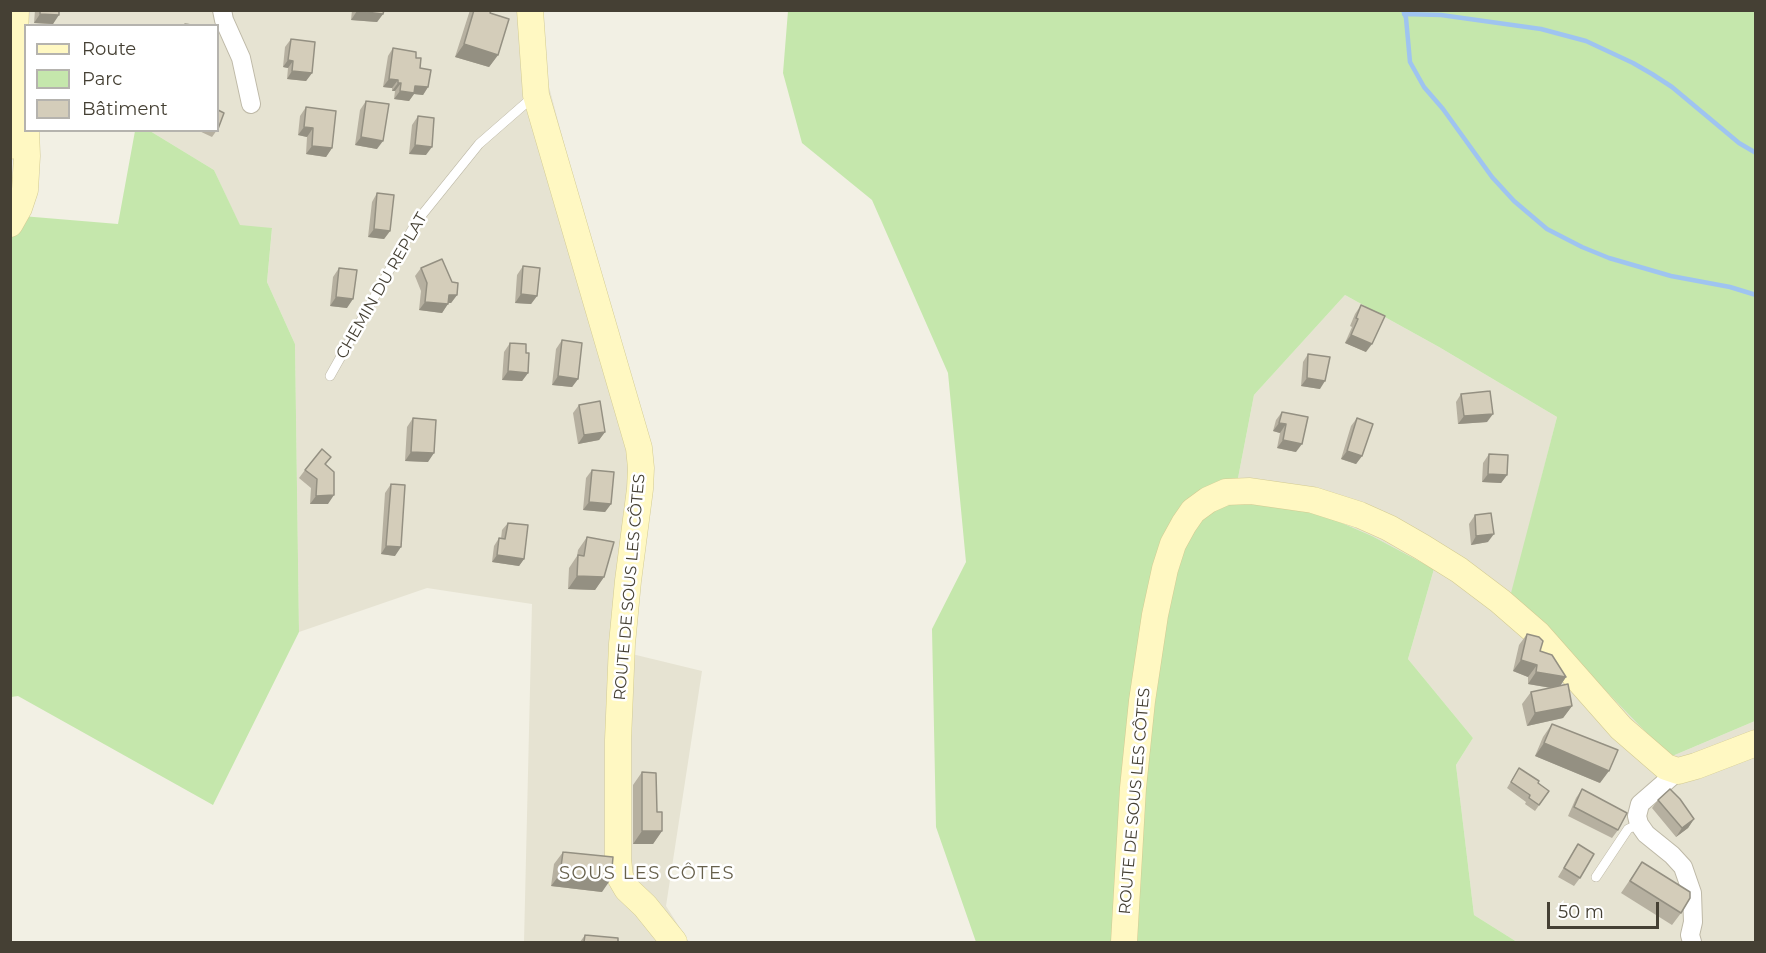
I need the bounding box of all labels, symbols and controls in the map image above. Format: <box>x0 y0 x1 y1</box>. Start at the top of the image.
legend <box>24 24 219 132</box>
text: Route <box>82 38 136 60</box>
text: Parc <box>82 68 122 90</box>
text: Bâtiment <box>82 98 168 120</box>
street label: CHEMIN DU REPLAT <box>332 210 432 362</box>
street label: ROUTE DE SOUS LES CÔTES <box>611 473 649 701</box>
street label: ROUTE DE SOUS LES CÔTES <box>1116 687 1154 915</box>
district label: SOUS LES CÔTES <box>559 863 735 885</box>
scale bar <box>1550 890 1662 928</box>
text: 50 m <box>1558 901 1604 923</box>

